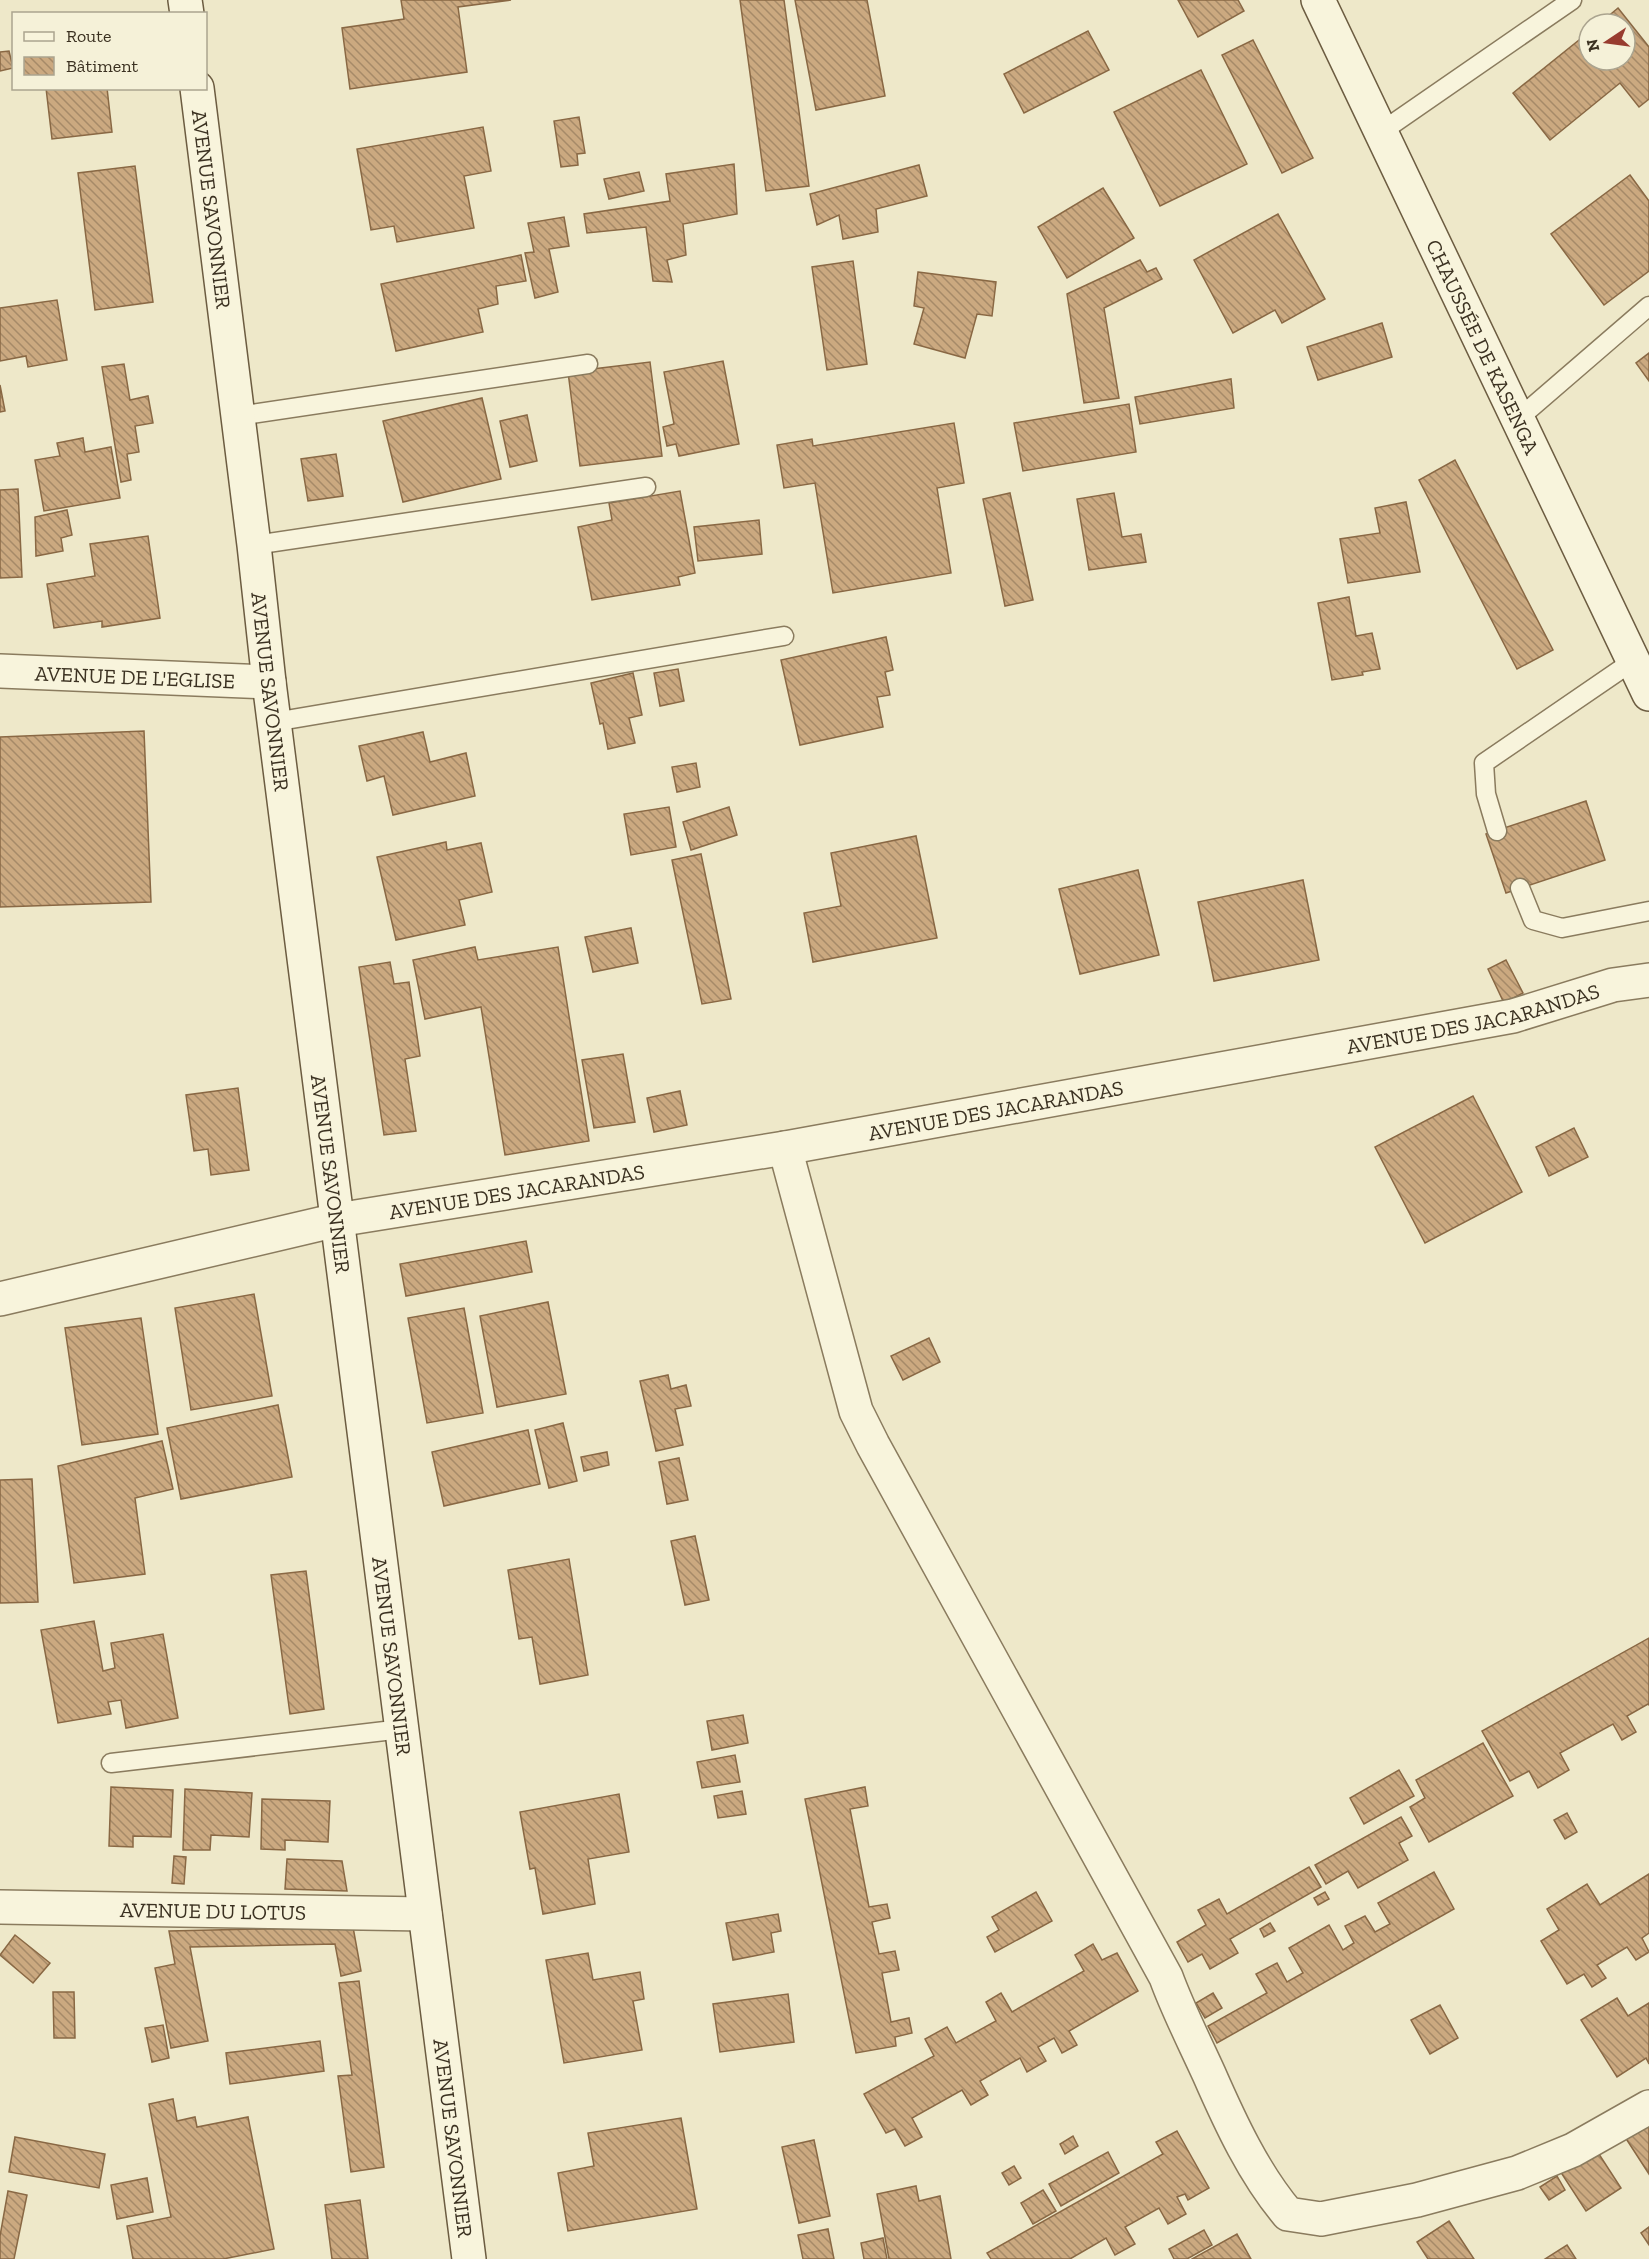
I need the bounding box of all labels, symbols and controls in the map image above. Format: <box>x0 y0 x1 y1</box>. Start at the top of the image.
legend <box>12 12 207 90</box>
north arrow <box>1577 12 1637 72</box>
text: Route <box>66 25 111 47</box>
text: N <box>1582 37 1603 53</box>
text: Bâtiment <box>66 55 139 77</box>
street label: AVENUE SAVONNIER <box>187 108 237 310</box>
street label: CHAUSSÉE DE KASENGA <box>1422 235 1545 458</box>
street label: AVENUE SAVONNIER <box>247 591 295 792</box>
street label: AVENUE DE L'EGLISE <box>34 660 235 693</box>
street label: AVENUE DES JACARANDAS <box>1344 978 1602 1058</box>
street label: AVENUE SAVONNIER <box>306 1073 356 1275</box>
street label: AVENUE DES JACARANDAS <box>866 1074 1125 1145</box>
street label: AVENUE DES JACARANDAS <box>387 1158 646 1224</box>
street label: AVENUE SAVONNIER <box>368 1555 417 1757</box>
street label: AVENUE DU LOTUS <box>120 1896 306 1925</box>
street label: AVENUE SAVONNIER <box>429 2037 479 2239</box>

